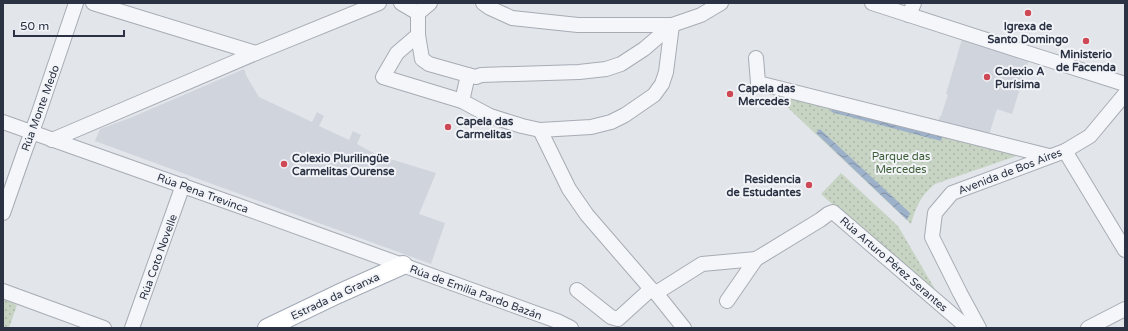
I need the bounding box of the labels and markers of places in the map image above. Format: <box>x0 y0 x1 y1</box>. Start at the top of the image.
marker: Igrexa de Santo Domingo <box>1023 8 1033 18</box>
place label: Igrexa de Santo Domingo <box>987 20 1069 47</box>
marker: Ministerio de Facenda <box>1081 36 1091 46</box>
place label: Ministerio de Facenda <box>1056 48 1116 74</box>
place label: Colexio A Purísima <box>995 65 1045 91</box>
marker: Colexio A Purísima <box>982 72 992 82</box>
place label: Capela das Mercedes <box>738 82 796 108</box>
marker: Capela das Mercedes <box>725 89 735 99</box>
place label: Capela das Carmelitas <box>456 115 514 141</box>
marker: Capela das Carmelitas <box>443 122 453 132</box>
place label: Colexio Plurilingüe Carmelitas Ourense <box>292 152 395 178</box>
marker: Colexio Plurilingüe Carmelitas Ourense <box>279 159 289 169</box>
place label: Residencia de Estudantes <box>727 173 802 199</box>
marker: Residencia de Estudantes <box>804 180 814 190</box>

